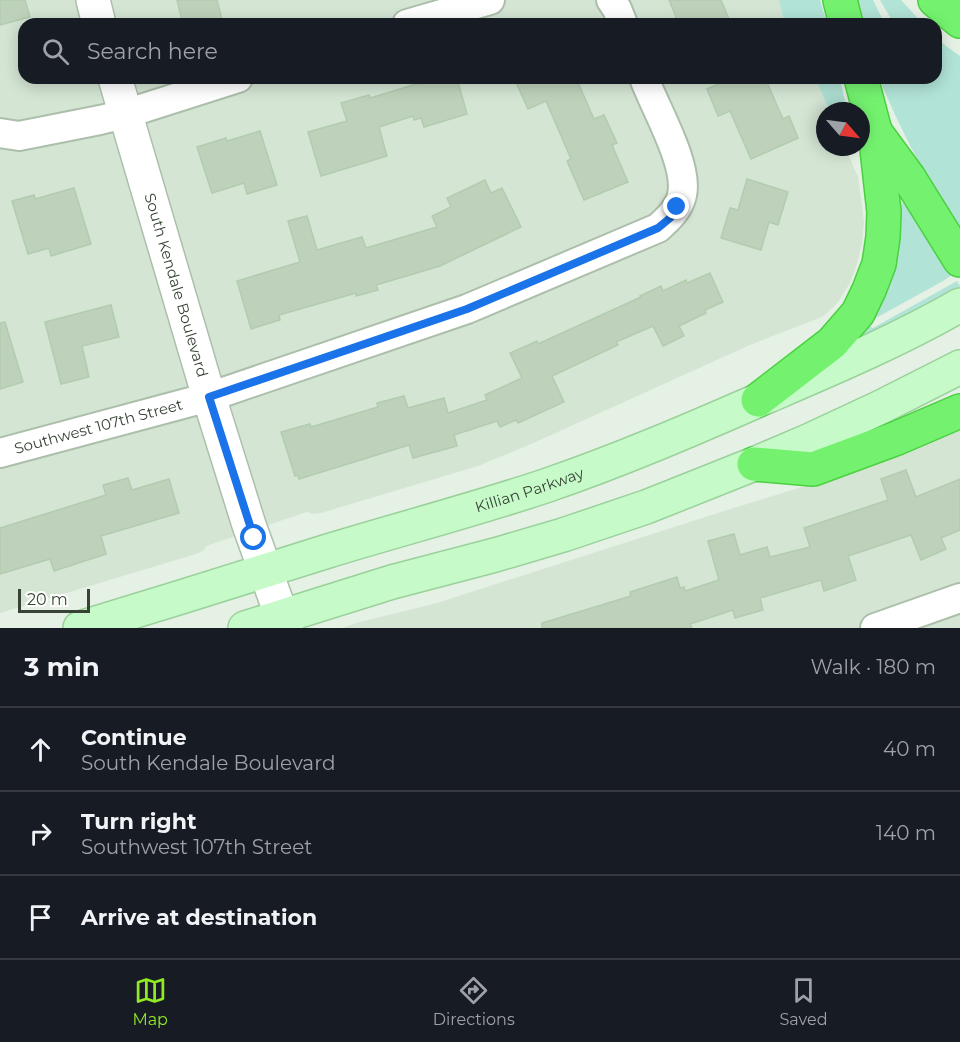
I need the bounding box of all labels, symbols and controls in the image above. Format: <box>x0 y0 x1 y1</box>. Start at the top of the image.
search box <box>18 18 942 84</box>
icon: search <box>39 35 72 68</box>
text: Search here <box>87 38 218 65</box>
north arrow <box>816 102 870 156</box>
street label: South Kendale Boulevard <box>140 191 213 379</box>
route end <box>663 193 689 219</box>
street label: Southwest 107th Street <box>12 394 185 458</box>
street label: Killian Parkway <box>473 463 587 516</box>
route start <box>240 524 266 550</box>
scale bar <box>18 586 90 614</box>
text: 20 m <box>27 590 68 609</box>
text: 3 min <box>24 651 100 683</box>
text: Walk · 180 m <box>811 655 936 679</box>
text: Continue <box>81 724 187 751</box>
icon: ahead <box>24 733 57 766</box>
text: 40 m <box>883 737 936 761</box>
text: South Kendale Boulevard <box>81 751 335 775</box>
text: Turn right <box>81 808 196 835</box>
icon: right <box>24 817 57 850</box>
text: 140 m <box>876 821 936 845</box>
text: Southwest 107th Street <box>81 835 312 859</box>
icon: arrive <box>24 901 57 934</box>
text: Arrive at destination <box>81 904 317 931</box>
tab: Map <box>132 974 168 1029</box>
tab: Directions <box>433 974 515 1029</box>
tab: Saved <box>780 974 828 1029</box>

